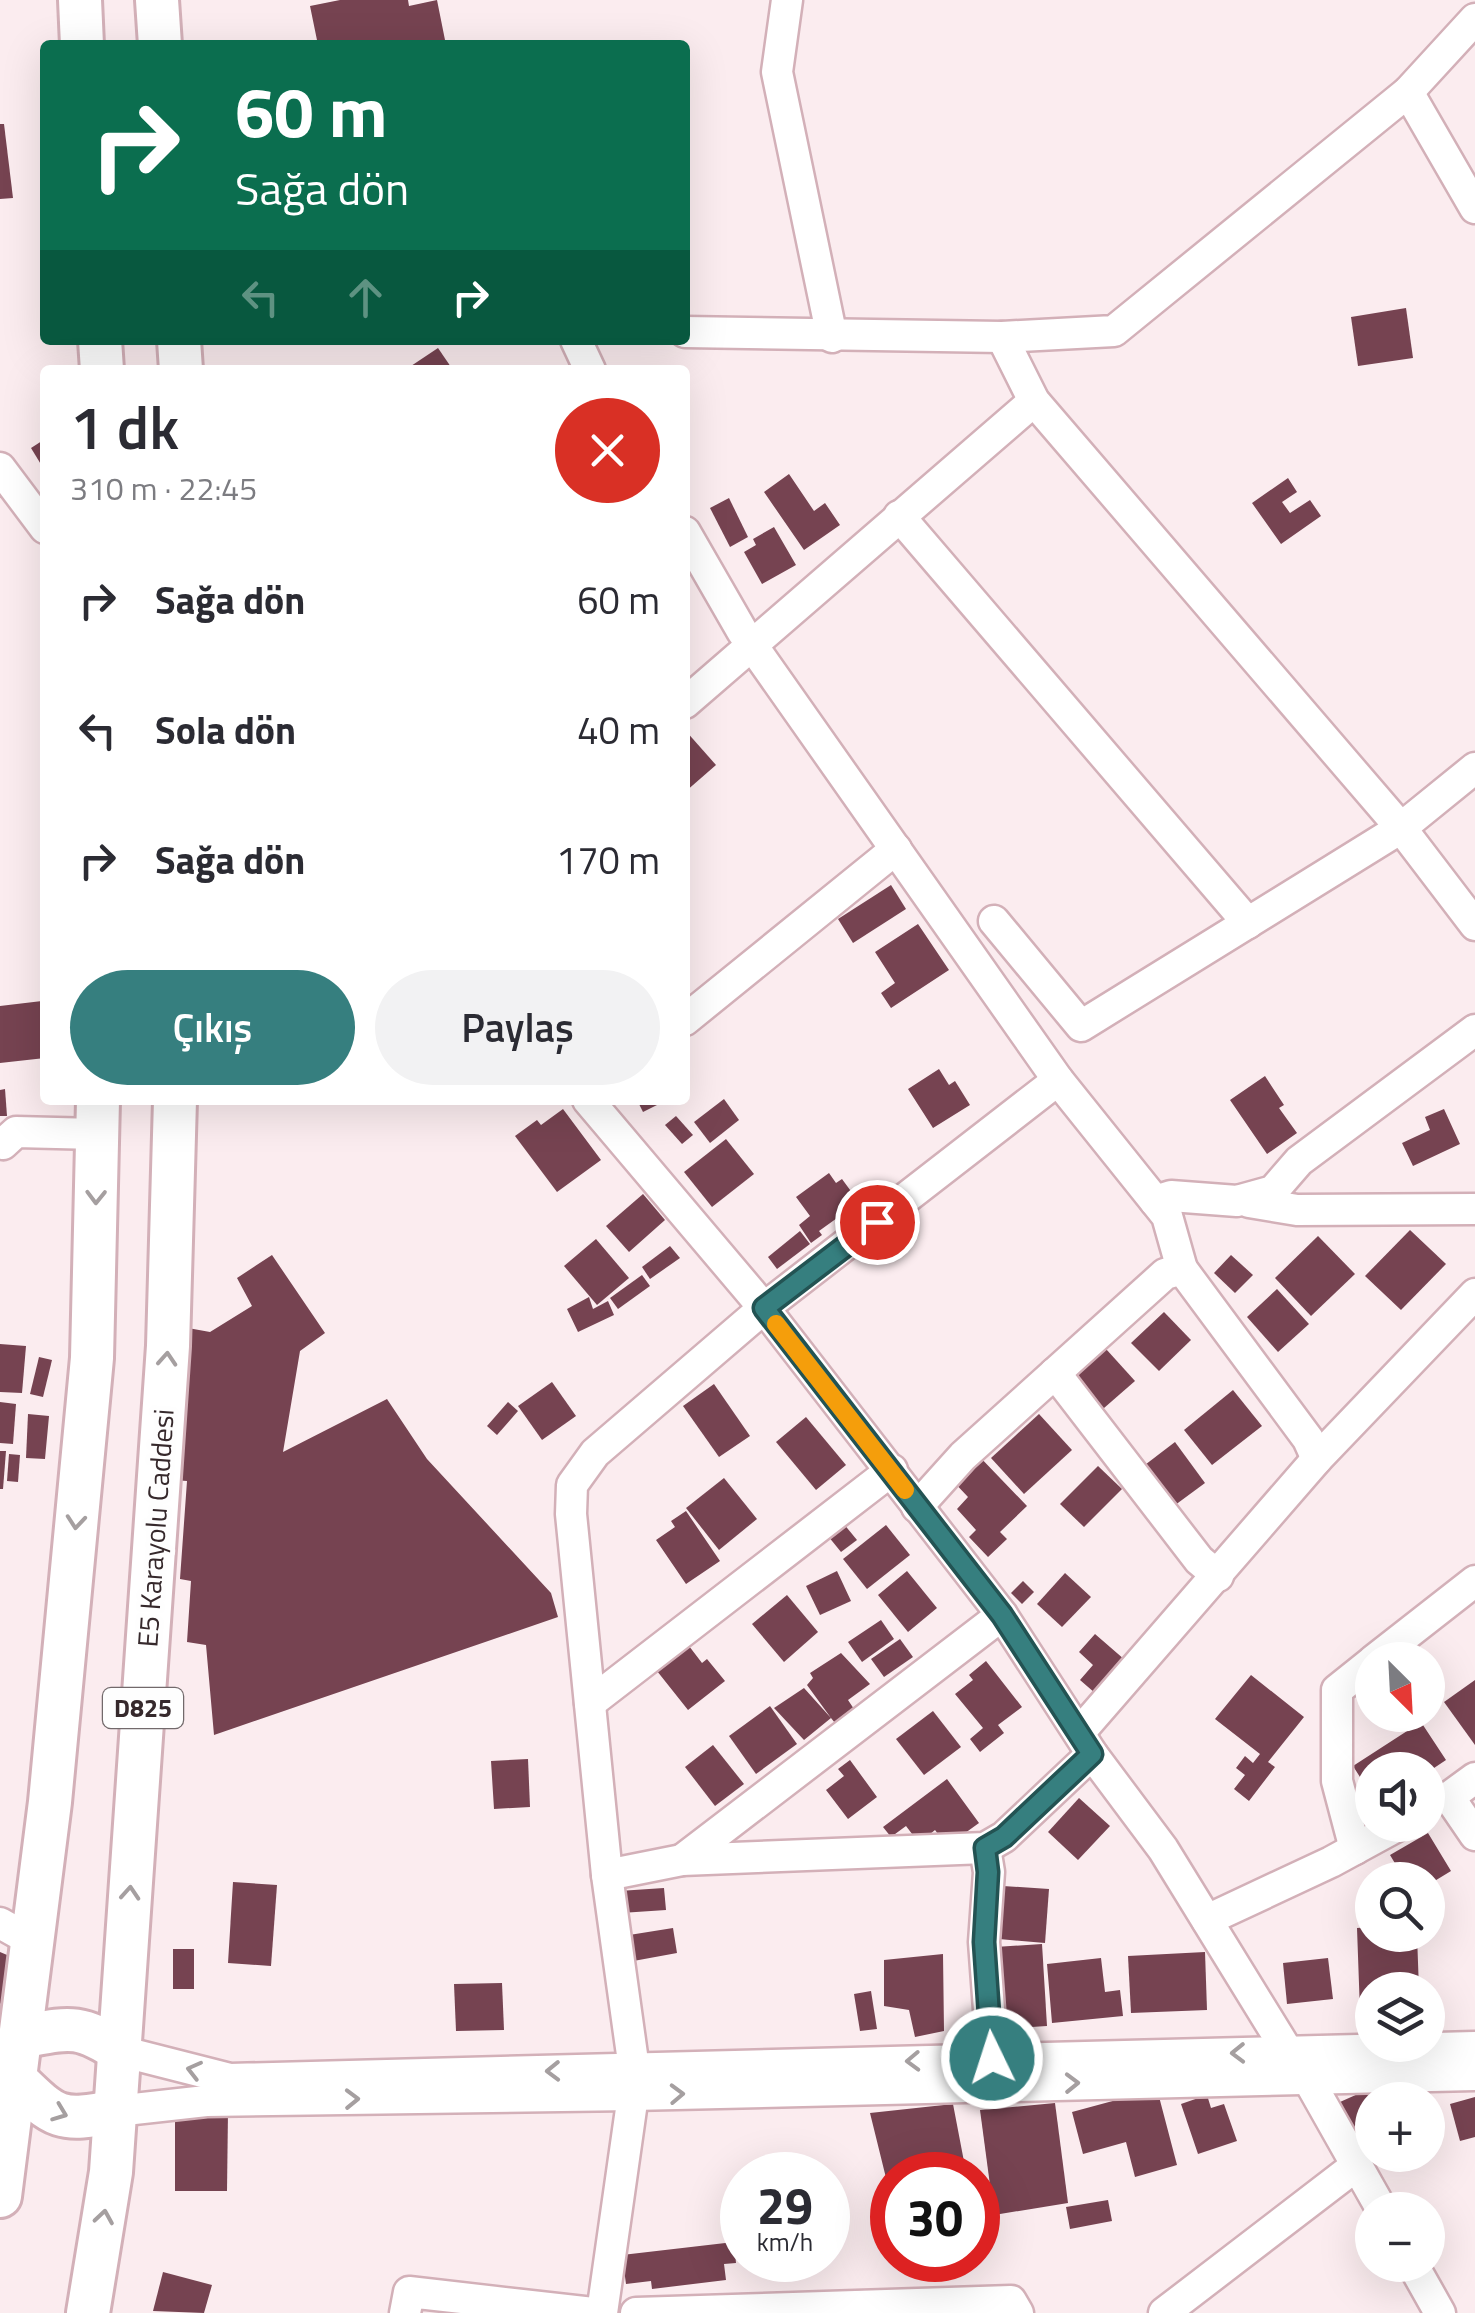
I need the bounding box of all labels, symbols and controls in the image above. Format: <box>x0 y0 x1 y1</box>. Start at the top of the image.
text: 60 m <box>235 58 388 164</box>
icon: right <box>70 80 200 210</box>
text: Sağa dön <box>235 154 409 222</box>
icon: left <box>233 270 288 325</box>
icon: ahead <box>338 270 393 325</box>
icon: right <box>443 270 498 325</box>
text: 1 dk <box>70 381 179 472</box>
button: close <box>555 398 660 503</box>
text: 310 m · 22:45 <box>70 464 257 512</box>
text: Sağa dön <box>155 571 305 629</box>
text: 60 m <box>577 571 660 629</box>
icon: right <box>70 573 125 628</box>
text: Sola dön <box>155 701 296 759</box>
text: 40 m <box>577 701 660 759</box>
icon: left <box>70 703 125 758</box>
text: Sağa dön <box>155 831 305 889</box>
text: 170 m <box>556 831 660 889</box>
icon: right <box>70 833 125 888</box>
button: Çıkış <box>70 970 355 1085</box>
button: Paylaş <box>375 970 660 1085</box>
pin <box>835 1180 920 1265</box>
one-way arrow <box>85 1190 106 1206</box>
icon: arrive <box>850 1195 905 1250</box>
one-way arrow <box>155 1351 177 1367</box>
street label: E5 Karayolu Caddesi <box>125 1407 185 1649</box>
one-way arrow <box>66 1514 88 1530</box>
north arrow <box>1355 1642 1445 1732</box>
map controls <box>1355 1642 1445 2282</box>
road number: D825 <box>103 1688 183 1728</box>
button: sound <box>1355 1752 1445 1842</box>
button: search <box>1355 1862 1445 1952</box>
one-way arrow <box>119 1885 141 1901</box>
button: layers <box>1355 1972 1445 2062</box>
position arrow <box>940 2006 1044 2110</box>
one-way arrow <box>1229 2043 1245 2064</box>
one-way arrow <box>904 2050 920 2071</box>
one-way arrow <box>544 2060 560 2081</box>
one-way arrow <box>186 2061 203 2082</box>
one-way arrow <box>1065 2073 1081 2094</box>
button: + <box>1355 2082 1445 2172</box>
one-way arrow <box>670 2083 686 2104</box>
one-way arrow <box>345 2088 361 2109</box>
one-way arrow <box>50 2101 68 2121</box>
speed limit sign: 30 <box>870 2152 1000 2282</box>
text: 29 <box>757 2167 813 2243</box>
button: − <box>1355 2192 1445 2282</box>
one-way arrow <box>93 2209 114 2225</box>
text: km/h <box>757 2223 813 2261</box>

